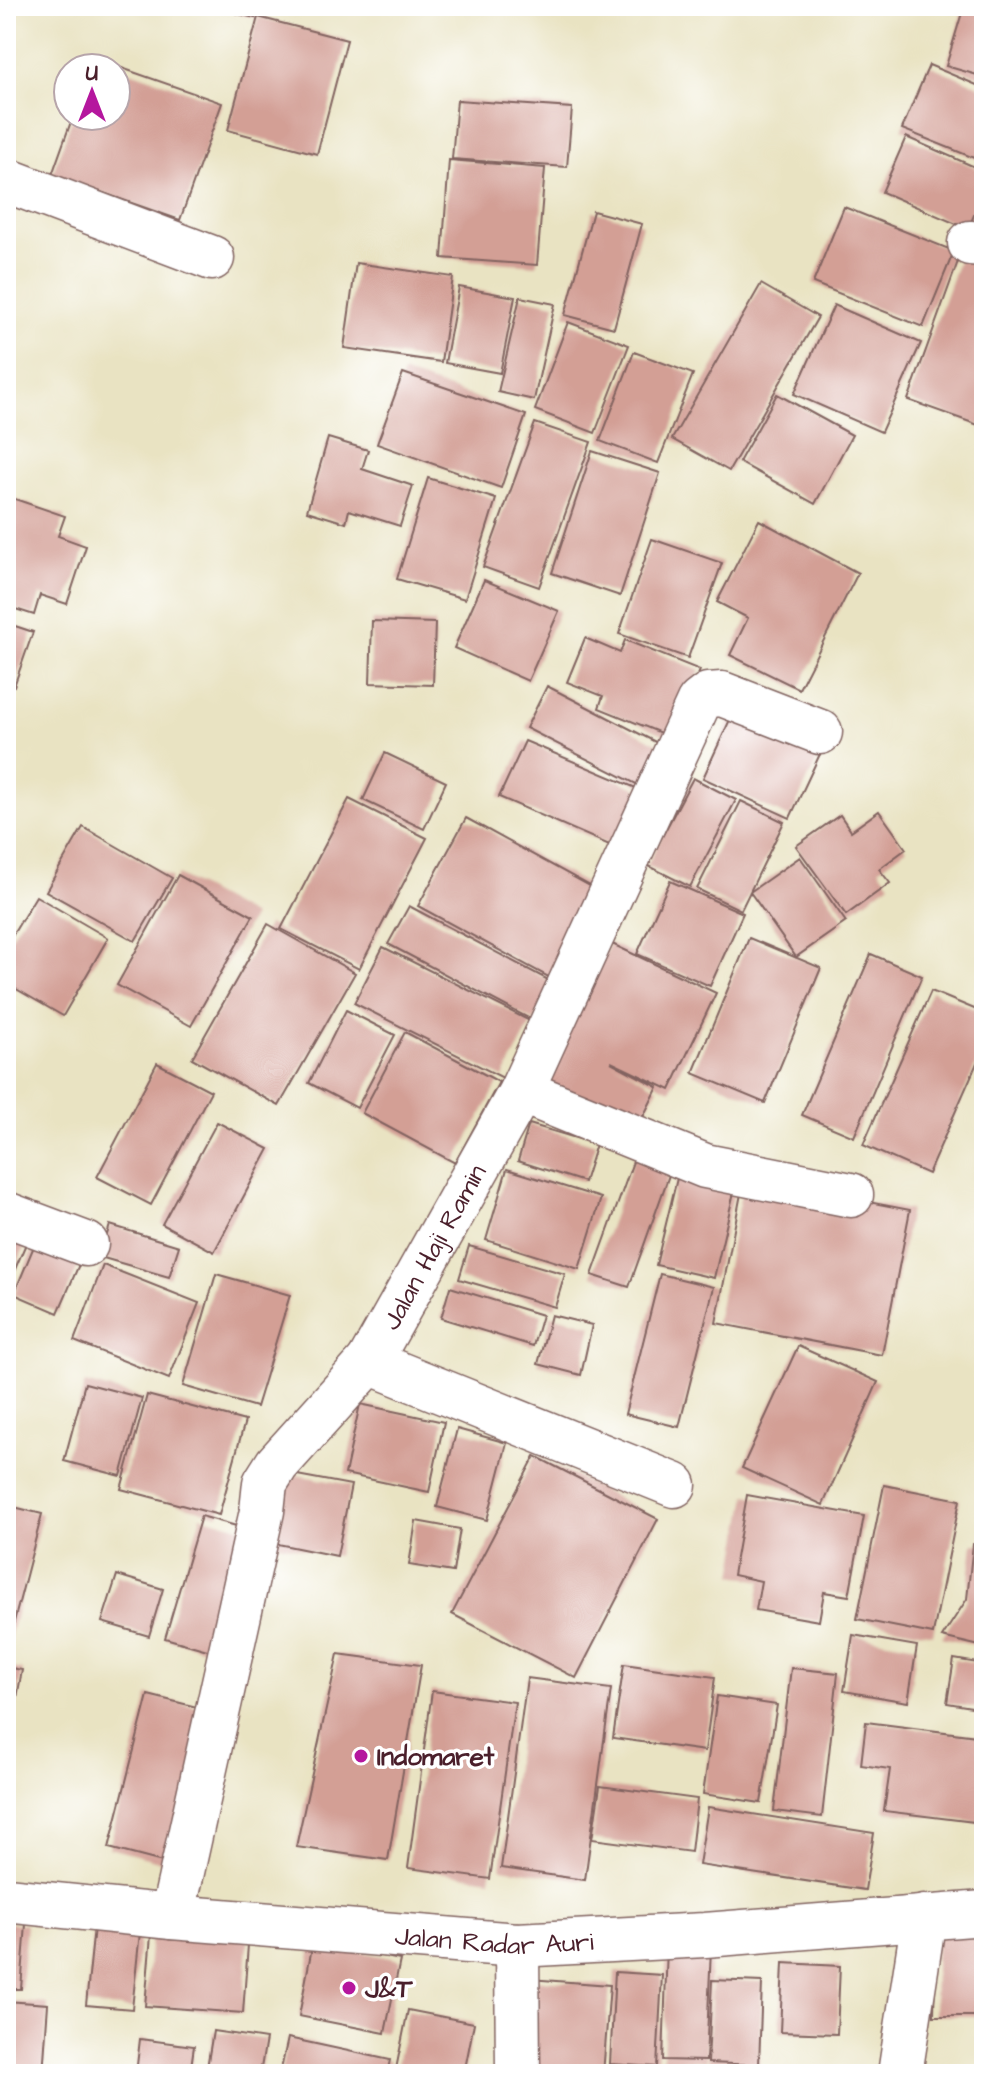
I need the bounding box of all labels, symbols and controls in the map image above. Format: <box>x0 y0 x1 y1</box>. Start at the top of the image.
north arrow <box>52 52 132 132</box>
text: U <box>86 58 98 89</box>
street label: Jalan Haji Ramin <box>374 1158 495 1337</box>
place label: Indomaret <box>377 1739 495 1775</box>
marker: Indomaret <box>352 1747 370 1765</box>
street label: Jalan Radar Auri <box>393 1918 594 1964</box>
place label: J&T <box>364 1971 413 2007</box>
marker: J&T <box>340 1979 358 1997</box>

